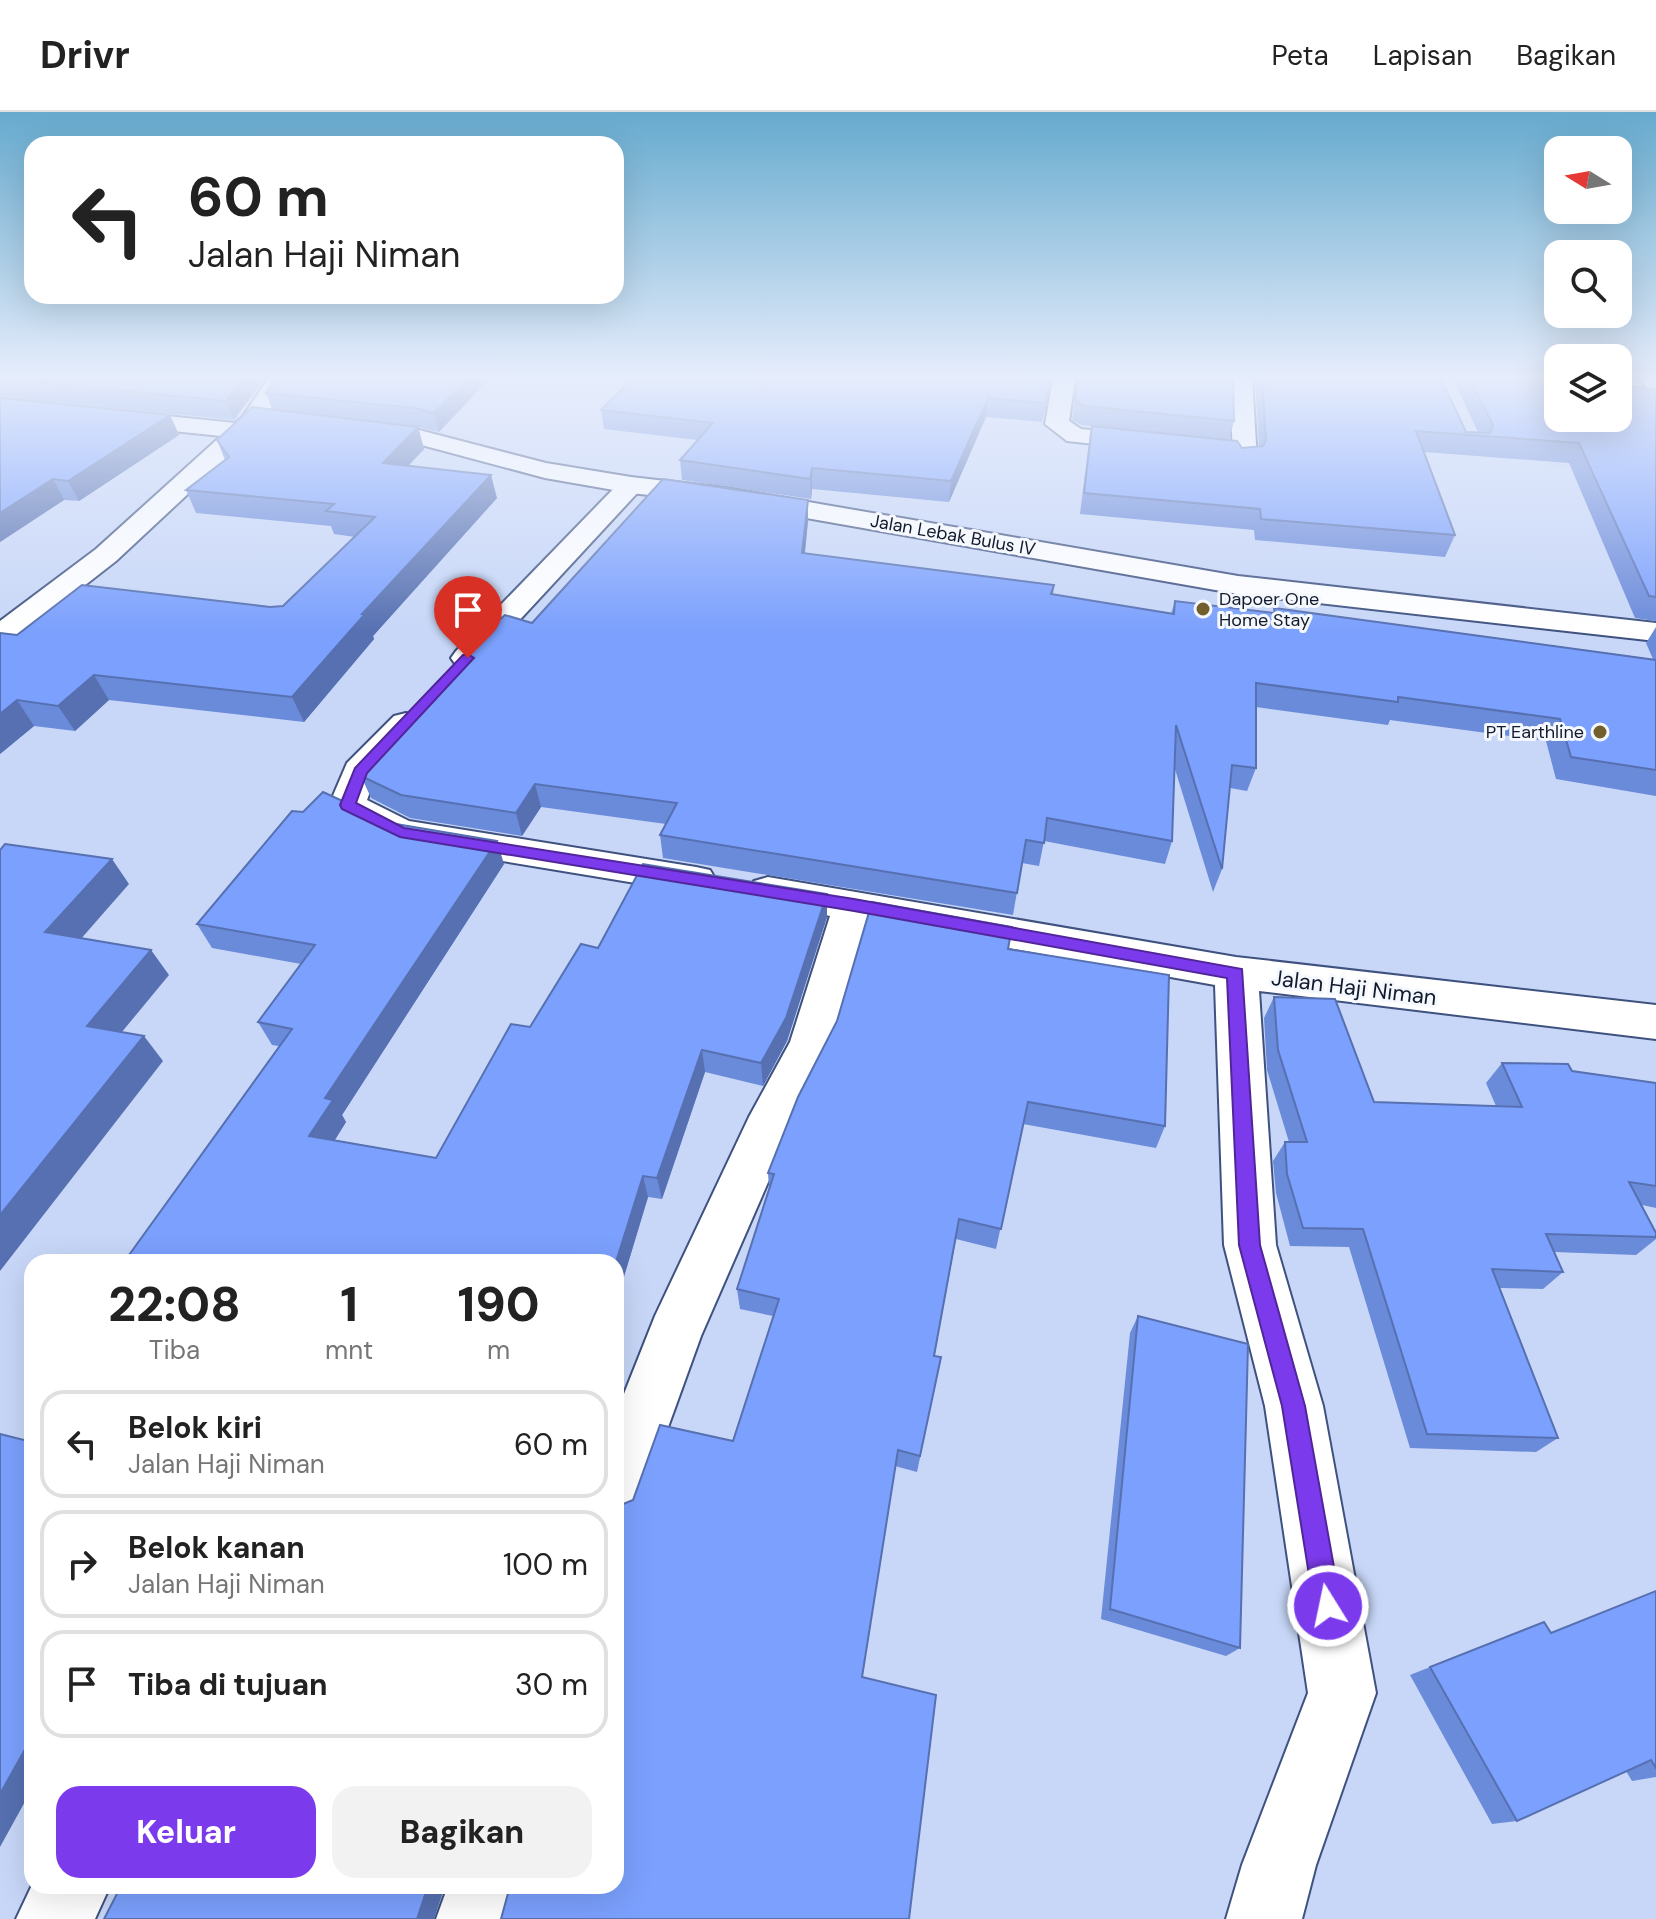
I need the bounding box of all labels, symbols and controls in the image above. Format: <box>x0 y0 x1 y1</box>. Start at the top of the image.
text: Drivr <box>40 30 130 80</box>
text: Peta <box>1272 37 1329 74</box>
text: Lapisan <box>1373 37 1472 74</box>
text: Bagikan <box>1516 37 1616 74</box>
north arrow <box>1544 136 1632 224</box>
map controls <box>1544 136 1632 432</box>
text: 60 m <box>188 160 329 233</box>
icon: left <box>56 168 160 272</box>
text: Jalan Haji Niman <box>188 231 460 278</box>
button: search <box>1544 240 1632 328</box>
button: layers <box>1544 344 1632 432</box>
street label: Jalan Lebak Bulus IV <box>868 509 1038 561</box>
pin <box>434 576 502 658</box>
place label: Dapoer One Home Stay <box>1219 587 1319 632</box>
icon: arrive <box>446 588 490 632</box>
marker: Dapoer One Home Stay <box>1194 600 1212 618</box>
place label: PT Earthline <box>1486 720 1584 744</box>
marker: PT Earthline <box>1591 723 1609 741</box>
street label: Jalan Haji Niman <box>1270 963 1438 1012</box>
text: 22:08 <box>108 1273 241 1336</box>
text: 1 <box>340 1273 358 1336</box>
text: 190 <box>458 1273 540 1336</box>
text: Tiba <box>149 1333 200 1367</box>
text: mnt <box>325 1333 373 1367</box>
text: m <box>487 1333 510 1367</box>
text: Belok kiri <box>128 1408 262 1447</box>
icon: left <box>60 1422 104 1466</box>
text: 60 m <box>514 1425 588 1464</box>
text: Jalan Haji Niman <box>128 1447 325 1481</box>
text: Belok kanan <box>128 1528 305 1567</box>
icon: right <box>60 1542 104 1586</box>
text: 100 m <box>503 1545 588 1584</box>
position arrow <box>1286 1564 1370 1648</box>
text: Jalan Haji Niman <box>128 1567 325 1601</box>
icon: arrive <box>60 1662 104 1706</box>
text: Tiba di tujuan <box>128 1665 328 1704</box>
text: 30 m <box>515 1665 588 1704</box>
button: Keluar <box>56 1786 316 1878</box>
button: Bagikan <box>332 1786 592 1878</box>

